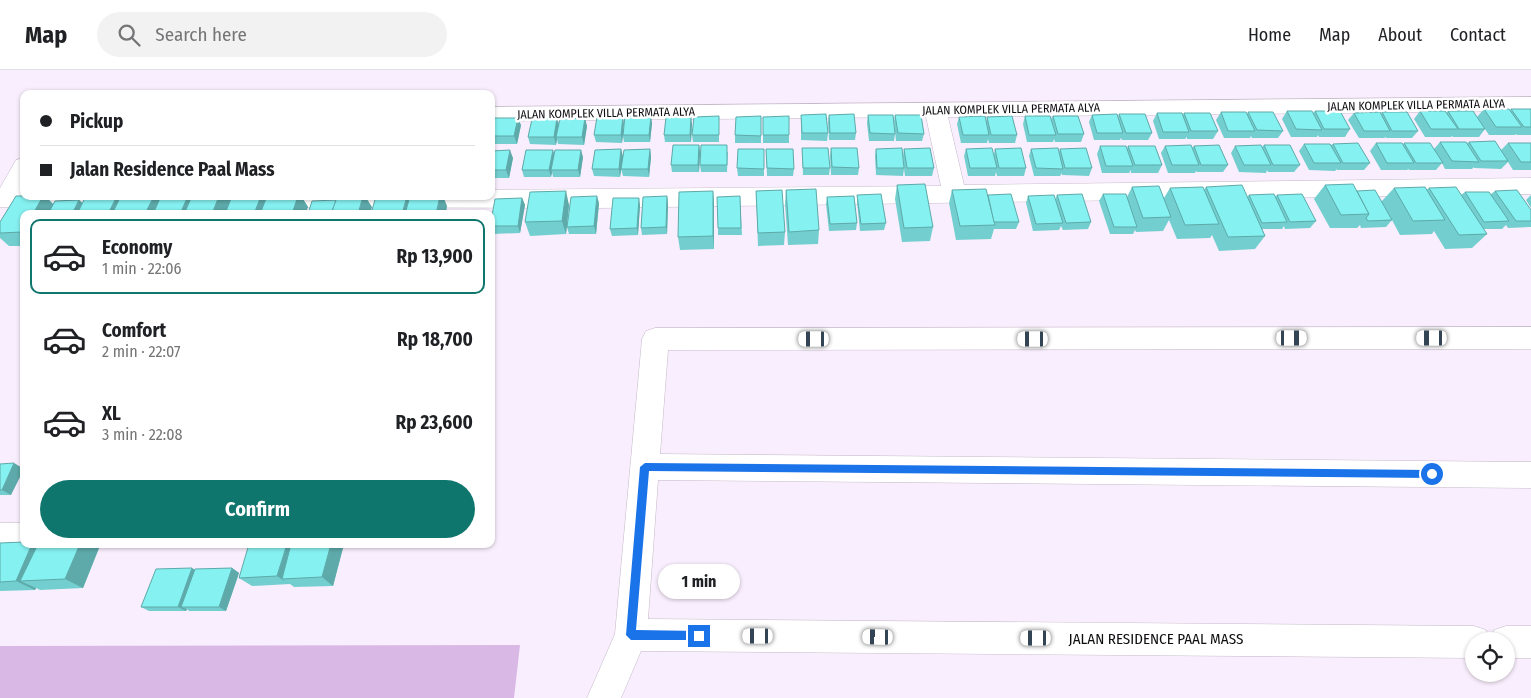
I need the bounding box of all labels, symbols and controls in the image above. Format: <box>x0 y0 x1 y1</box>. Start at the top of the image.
search box <box>97 12 447 57</box>
text: Map <box>25 21 67 49</box>
icon: search <box>115 21 143 49</box>
text: Search here <box>155 23 247 46</box>
text: Home <box>1248 24 1291 46</box>
text: Map <box>1319 24 1350 46</box>
text: About <box>1378 24 1422 46</box>
text: Contact <box>1450 24 1506 46</box>
street label: JALAN KOMPLEK VILLA PERMATA ALYA <box>1327 96 1506 114</box>
street label: JALAN KOMPLEK VILLA PERMATA ALYA <box>922 100 1101 118</box>
street label: JALAN KOMPLEK VILLA PERMATA ALYA <box>517 104 696 122</box>
text: Pickup <box>70 110 123 133</box>
text: Jalan Residence Paal Mass <box>70 158 275 181</box>
icon: car <box>42 234 87 279</box>
text: Economy <box>102 236 172 259</box>
text: Rp 13,900 <box>397 245 473 268</box>
text: 1 min · 22:06 <box>102 259 181 278</box>
icon: car <box>42 317 87 362</box>
text: Comfort <box>102 319 166 342</box>
text: Rp 18,700 <box>397 328 473 351</box>
car <box>1277 331 1307 346</box>
car <box>1417 331 1447 346</box>
car <box>799 332 829 347</box>
car <box>1018 332 1048 347</box>
text: 2 min · 22:07 <box>102 342 181 361</box>
icon: car <box>42 400 87 445</box>
text: XL <box>102 402 121 425</box>
text: Rp 23,600 <box>395 411 473 434</box>
text: 3 min · 22:08 <box>102 425 183 444</box>
route start <box>1421 463 1443 485</box>
button: Confirm <box>40 480 475 538</box>
callout: 1 min <box>658 564 740 598</box>
text: 1 min <box>682 572 716 591</box>
route end <box>688 625 710 647</box>
car <box>743 629 773 644</box>
car <box>862 629 893 645</box>
street label: JALAN RESIDENCE PAAL MASS <box>1069 630 1243 648</box>
car <box>1021 631 1051 646</box>
map controls <box>1465 632 1515 682</box>
button: locate <box>1465 632 1515 682</box>

